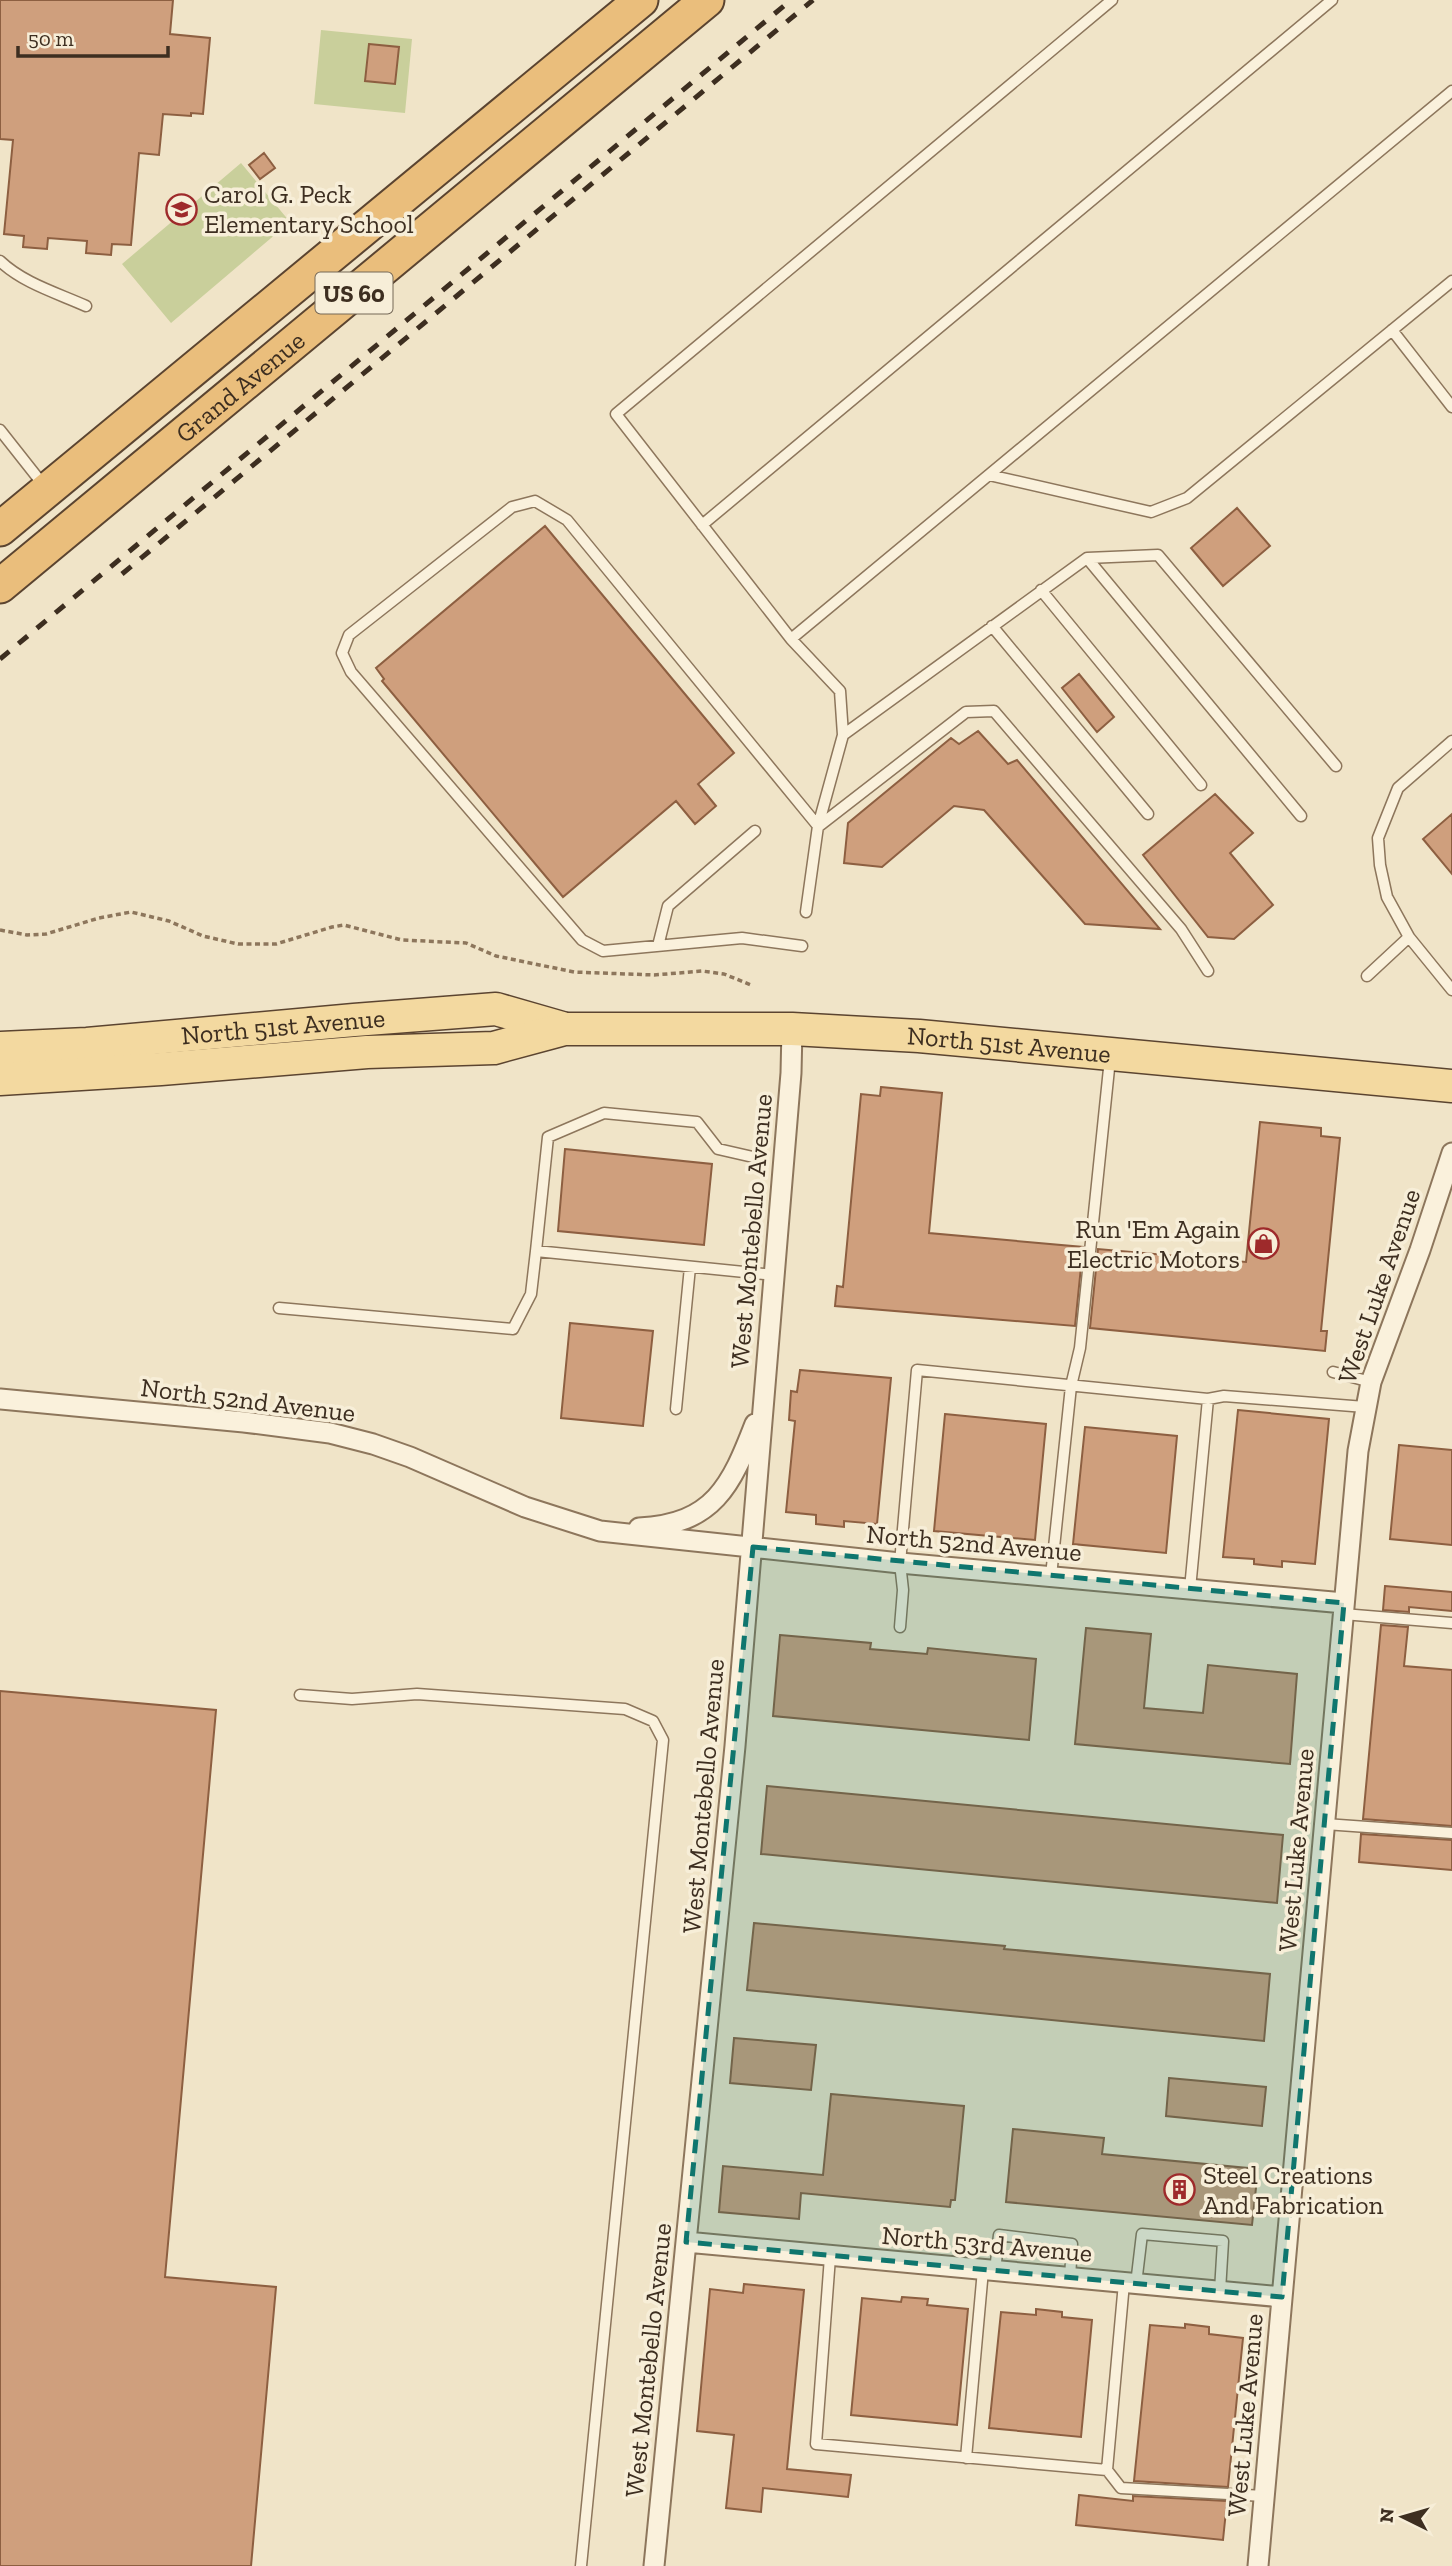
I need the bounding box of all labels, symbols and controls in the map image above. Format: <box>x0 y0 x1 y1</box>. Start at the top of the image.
scale bar <box>18 14 168 58</box>
text: 50 m <box>28 26 74 51</box>
place label: Carol G. Peck Elementary School <box>204 178 414 240</box>
school or university icon: Carol G. Peck Elementary School <box>164 192 198 226</box>
road number: US 60 <box>316 272 392 314</box>
street label: Grand Avenue <box>169 324 311 450</box>
street label: North 51st Avenue <box>180 1002 386 1051</box>
street label: North 51st Avenue <box>906 1019 1112 1070</box>
street label: West Montebello Avenue <box>723 1092 779 1370</box>
street label: West Luke Avenue <box>1331 1185 1427 1387</box>
place label: Run 'Em Again Electric Motors <box>1067 1213 1240 1275</box>
shop icon: Run 'Em Again Electric Motors <box>1246 1227 1280 1261</box>
street label: North 52nd Avenue <box>139 1371 357 1429</box>
street label: North 52nd Avenue <box>865 1518 1083 1568</box>
street label: West Montebello Avenue <box>675 1657 731 1935</box>
street label: West Luke Avenue <box>1271 1747 1321 1953</box>
place label: Steel Creations And Fabrication <box>1203 2159 1384 2221</box>
building icon: Steel Creations And Fabrication <box>1163 2173 1197 2207</box>
street label: North 53rd Avenue <box>880 2219 1094 2269</box>
street label: West Montebello Avenue <box>618 2221 678 2499</box>
street label: West Luke Avenue <box>1220 2312 1270 2518</box>
north arrow <box>1368 2482 1438 2552</box>
text: N <box>1374 2507 1399 2524</box>

